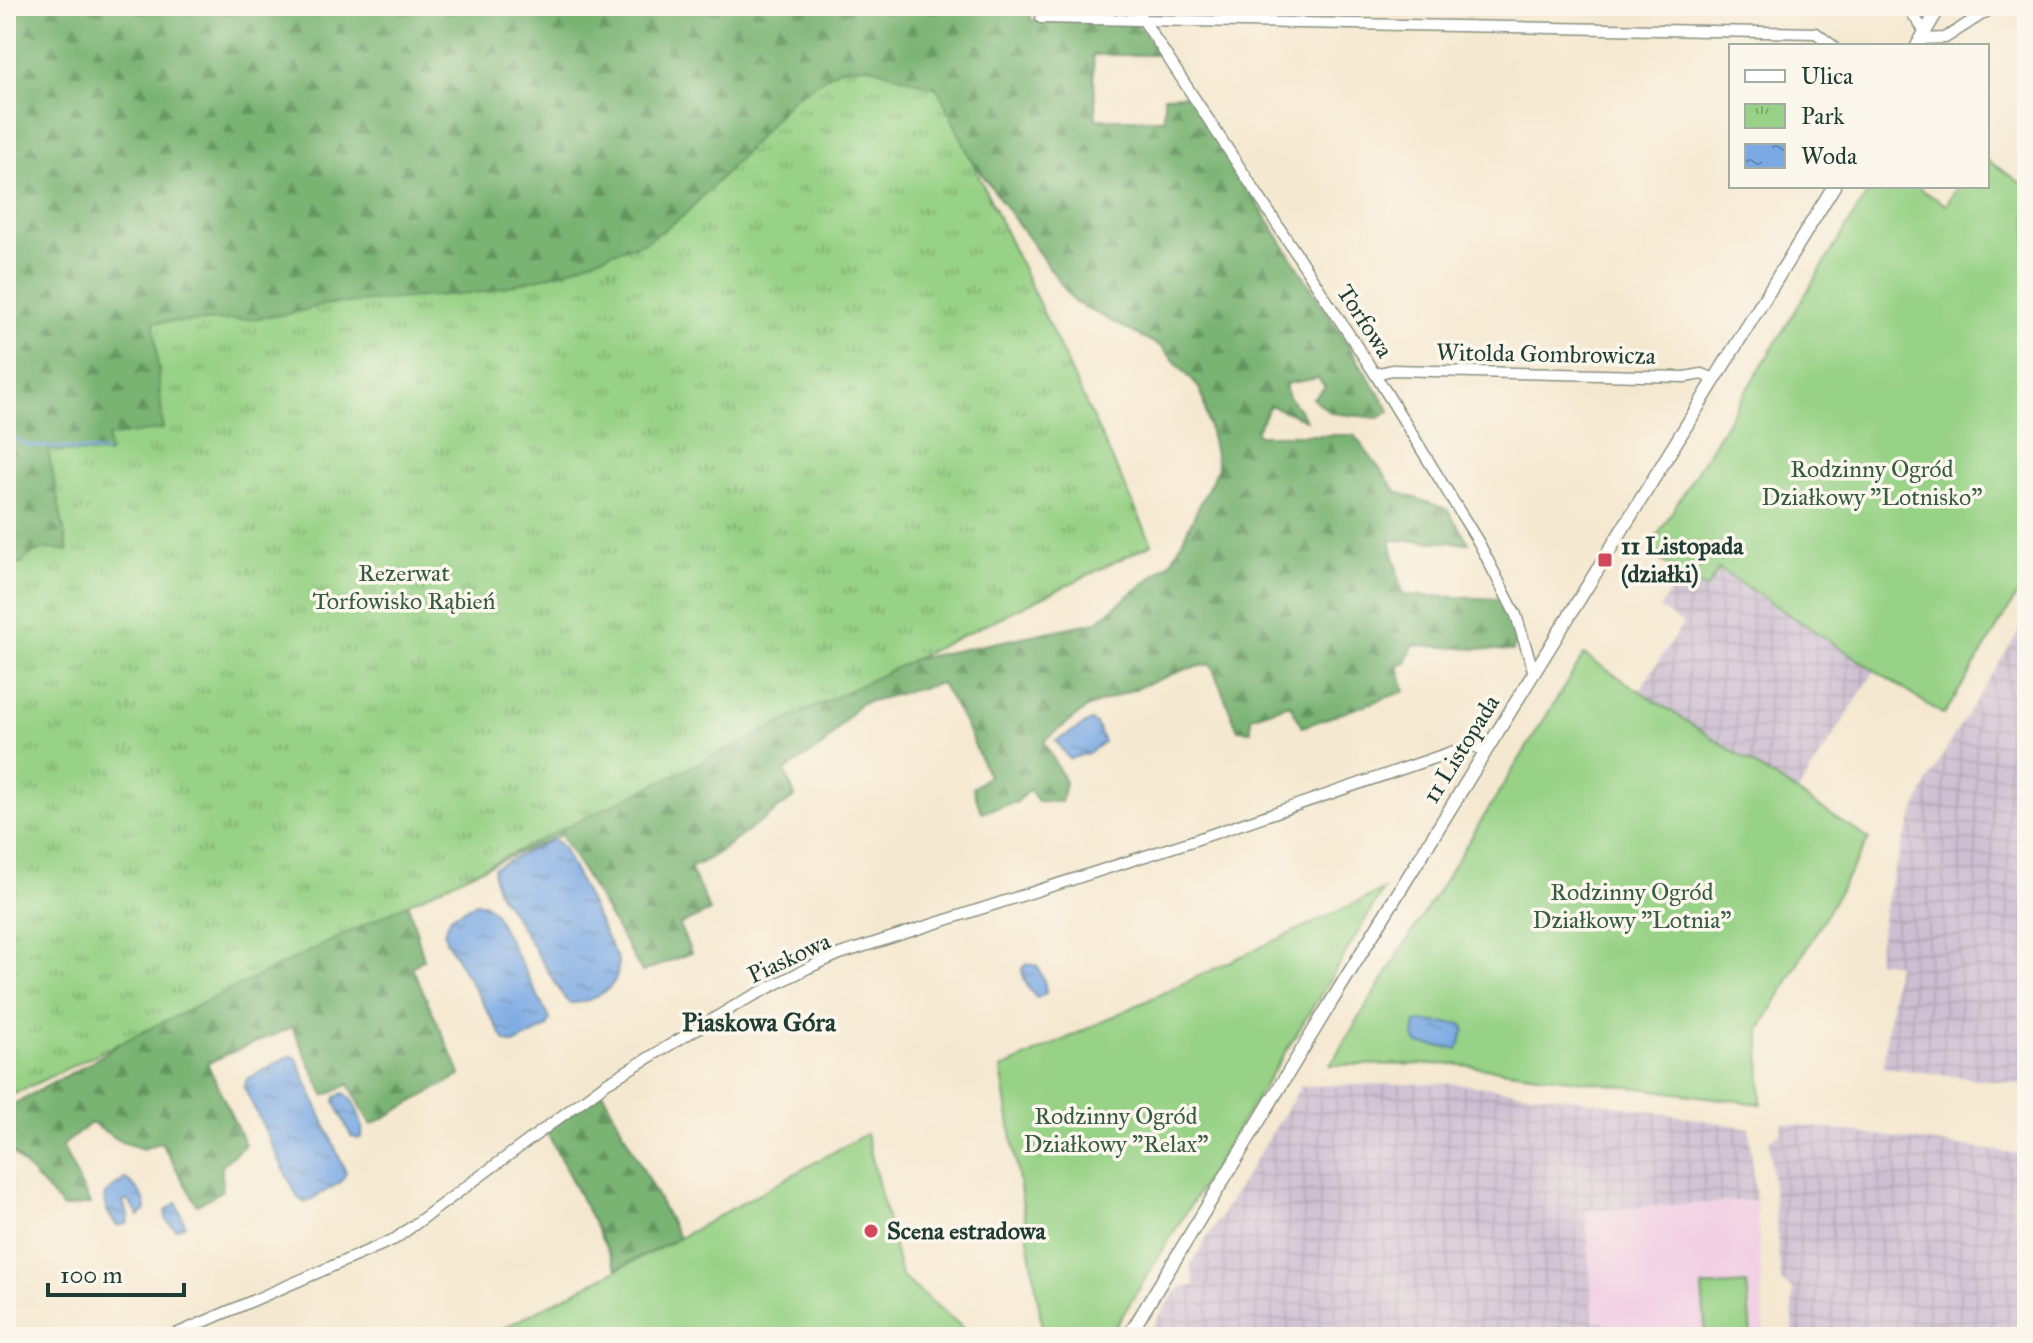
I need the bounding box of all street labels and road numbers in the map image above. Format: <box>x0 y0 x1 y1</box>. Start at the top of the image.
street label: Torfowa <box>1330 279 1400 364</box>
street label: Witolda Gombrowicza <box>1436 337 1657 371</box>
street label: 11 Listopada <box>1416 688 1507 809</box>
street label: Piaskowa <box>743 925 836 990</box>

